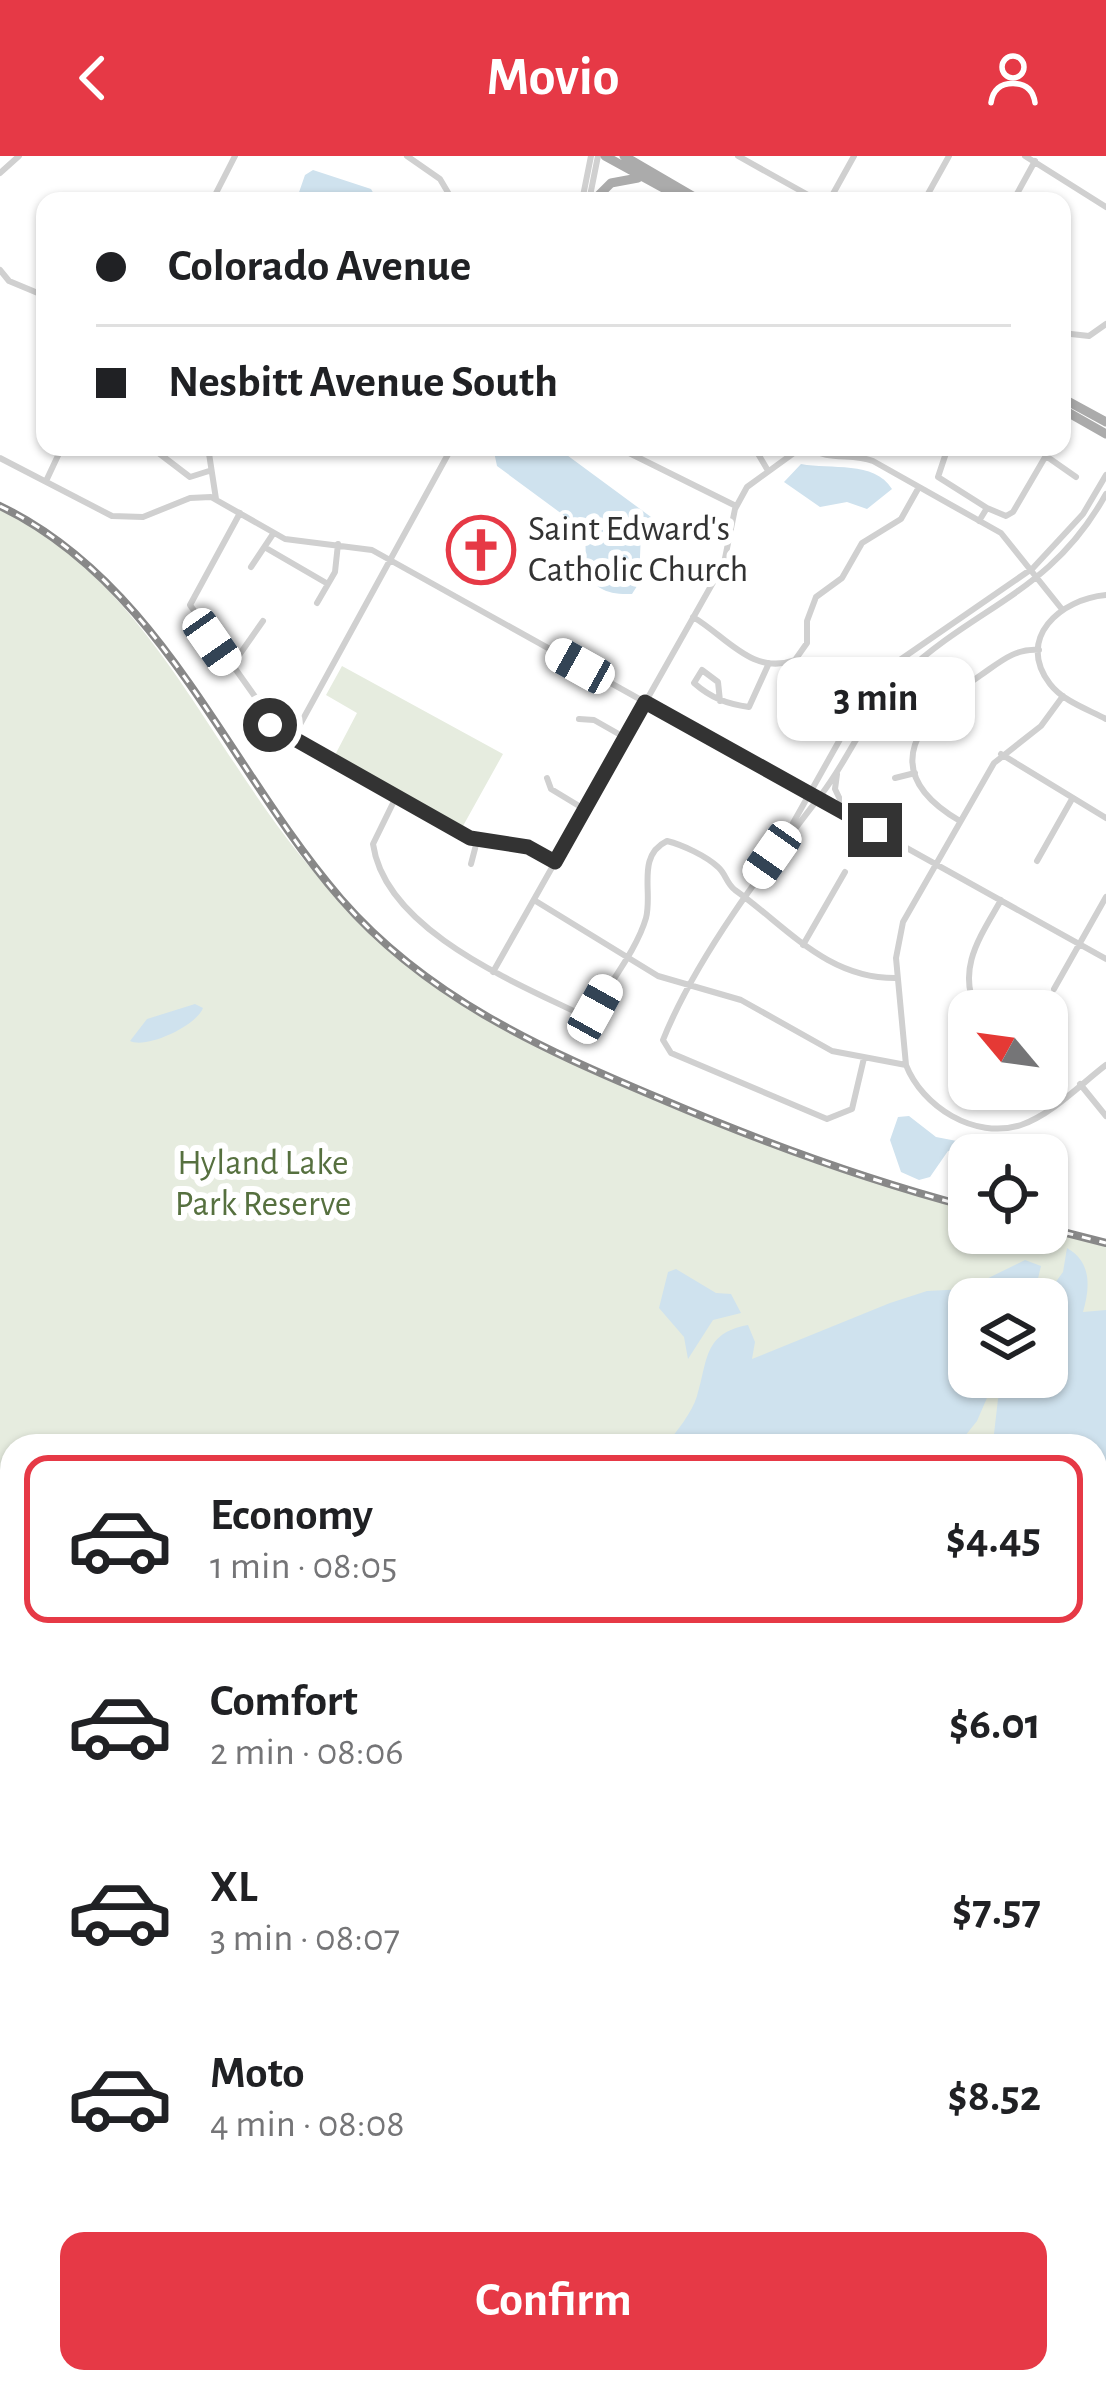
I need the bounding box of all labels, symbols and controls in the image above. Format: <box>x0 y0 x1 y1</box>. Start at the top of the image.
icon: back <box>60 45 126 111</box>
icon: person <box>980 45 1046 111</box>
text: Movio <box>486 51 620 105</box>
text: Colorado Avenue <box>168 244 471 289</box>
text: Nesbitt Avenue South <box>168 360 558 405</box>
place label: Saint Edward's Catholic Church <box>528 511 748 588</box>
church icon: Saint Edward's Catholic Church <box>446 515 516 585</box>
car <box>177 602 247 682</box>
car <box>540 633 620 699</box>
callout: 3 min <box>776 656 974 740</box>
text: 3 min <box>834 679 918 718</box>
route start <box>243 698 297 752</box>
route end <box>848 803 902 857</box>
car <box>737 815 807 895</box>
car <box>562 969 628 1049</box>
north arrow <box>948 990 1068 1110</box>
map controls <box>948 990 1068 1398</box>
button: locate <box>948 1134 1068 1254</box>
park label: Hyland Lake Park Reserve <box>175 1145 351 1222</box>
button: layers <box>948 1278 1068 1398</box>
icon: car <box>66 1485 174 1593</box>
text: Economy <box>210 1493 373 1538</box>
text: $4.45 <box>946 1516 1041 1561</box>
text: 1 min · 08:05 <box>210 1547 397 1586</box>
icon: car <box>66 1671 174 1779</box>
text: Comfort <box>210 1679 358 1724</box>
text: $6.01 <box>949 1702 1041 1747</box>
text: 2 min · 08:06 <box>210 1733 404 1772</box>
icon: car <box>66 1857 174 1965</box>
text: XL <box>210 1865 258 1910</box>
text: $7.57 <box>952 1888 1041 1933</box>
text: 3 min · 08:07 <box>210 1919 400 1958</box>
icon: car <box>66 2043 174 2151</box>
text: Moto <box>210 2051 305 2096</box>
text: $8.52 <box>948 2074 1041 2119</box>
text: 4 min · 08:08 <box>210 2105 405 2144</box>
button: Confirm <box>60 2232 1047 2370</box>

